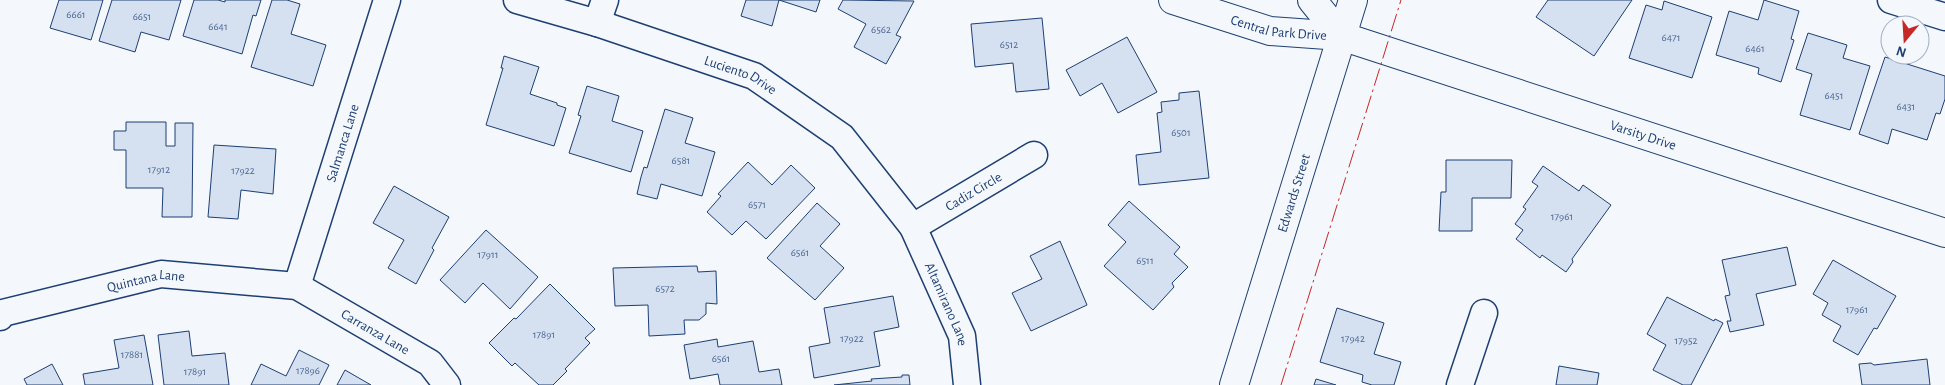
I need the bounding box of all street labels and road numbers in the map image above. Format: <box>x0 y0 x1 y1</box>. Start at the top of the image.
street label: Central Park Drive <box>1229 13 1327 43</box>
street label: Luciento Drive <box>702 54 779 97</box>
street label: Salmanca Lane <box>324 103 362 184</box>
street label: Varsity Drive <box>1608 118 1678 153</box>
street label: Edwards Street <box>1276 152 1313 234</box>
street label: Cadiz Circle <box>943 170 1004 214</box>
street label: Altamirano Lane <box>922 260 969 347</box>
street label: Quintana Lane <box>106 268 185 295</box>
street label: Carranza Lane <box>338 307 412 358</box>

